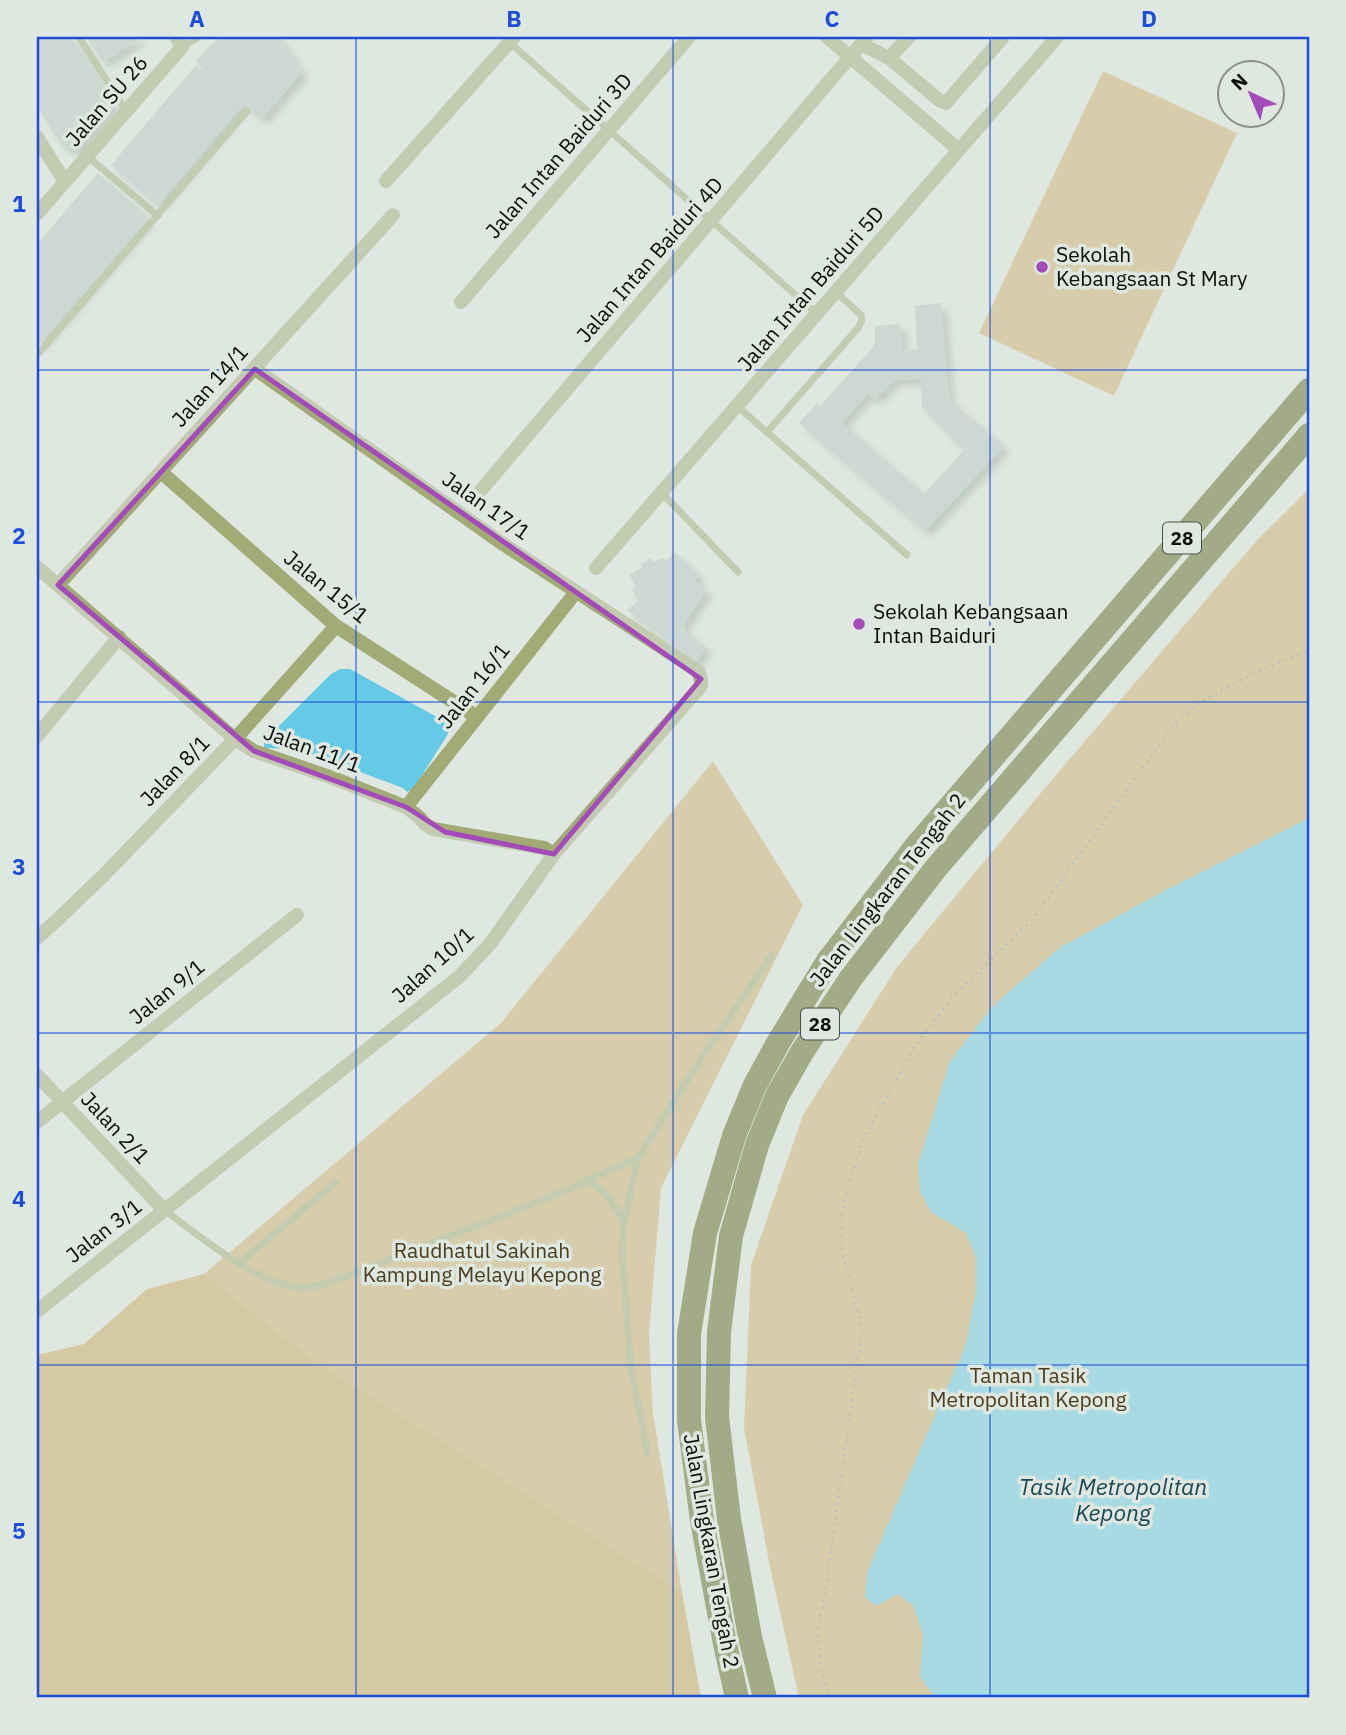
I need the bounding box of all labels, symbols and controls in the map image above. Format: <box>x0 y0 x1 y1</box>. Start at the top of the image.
text: A <box>189 3 205 33</box>
text: B <box>506 3 522 33</box>
text: C <box>825 3 840 33</box>
text: D <box>1141 3 1157 33</box>
street label: Jalan SU 26 <box>59 49 154 152</box>
north arrow <box>1216 60 1286 130</box>
street label: Jalan Intan Baiduri 3D <box>479 67 638 244</box>
text: N <box>1226 68 1252 95</box>
street label: Jalan Intan Baiduri 4D <box>570 171 729 348</box>
text: 1 <box>12 188 26 218</box>
street label: Jalan Intan Baiduri 5D <box>731 200 890 377</box>
place label: Sekolah Kebangsaan St Mary <box>1056 240 1248 292</box>
marker: Sekolah Kebangsaan St Mary <box>1034 259 1050 275</box>
street label: Jalan 14/1 <box>165 338 254 432</box>
street label: Jalan 17/1 <box>437 465 536 546</box>
text: 2 <box>12 520 26 550</box>
road number: 28 <box>1163 523 1201 554</box>
street label: Jalan 15/1 <box>278 543 375 629</box>
place label: Sekolah Kebangsaan Intan Baiduri <box>873 597 1068 649</box>
marker: Sekolah Kebangsaan Intan Baiduri <box>851 616 867 632</box>
street label: Jalan 16/1 <box>431 637 516 734</box>
street label: Jalan 11/1 <box>260 718 365 779</box>
street label: Jalan 8/1 <box>133 729 215 812</box>
street label: Jalan Lingkaran Tengah 2 <box>803 787 972 992</box>
text: 3 <box>12 851 26 881</box>
street label: Jalan 10/1 <box>385 920 479 1009</box>
street label: Jalan 9/1 <box>123 952 210 1030</box>
road number: 28 <box>801 1008 839 1040</box>
street label: Jalan 2/1 <box>75 1085 156 1169</box>
text: 4 <box>12 1183 26 1213</box>
street label: Jalan 3/1 <box>60 1192 147 1269</box>
park label: Raudhatul Sakinah Kampung Melayu Kepong <box>363 1236 601 1288</box>
park label: Taman Tasik Metropolitan Kepong <box>930 1361 1126 1413</box>
street label: Jalan Lingkaran Tengah 2 <box>678 1431 746 1671</box>
water label: Tasik Metropolitan Kepong <box>1019 1471 1207 1527</box>
text: 5 <box>12 1515 26 1545</box>

